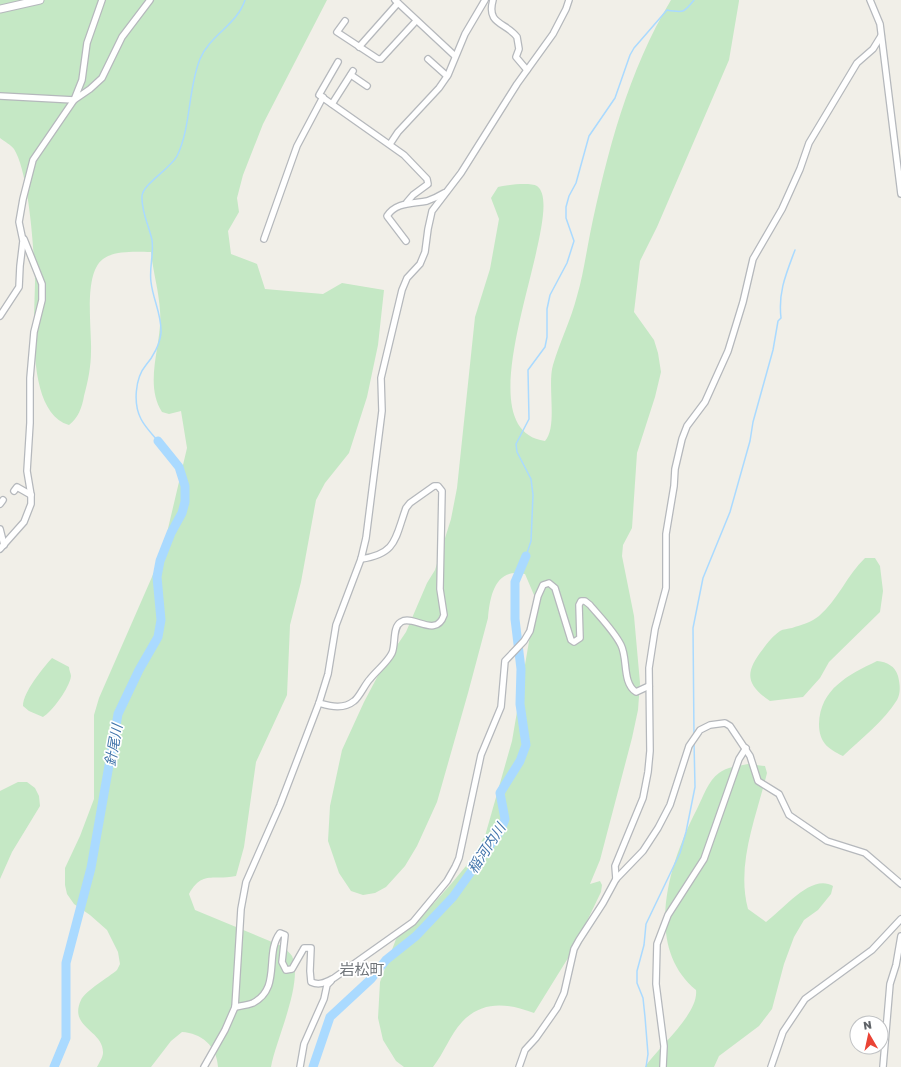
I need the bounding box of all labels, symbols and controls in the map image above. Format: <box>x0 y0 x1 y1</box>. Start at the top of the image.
water label: 針尾川 <box>101 721 125 767</box>
water label: 稲河内川 <box>464 818 509 876</box>
district label: 岩松町 <box>339 960 385 978</box>
north arrow <box>849 1015 889 1055</box>
text: N <box>862 1018 873 1032</box>

